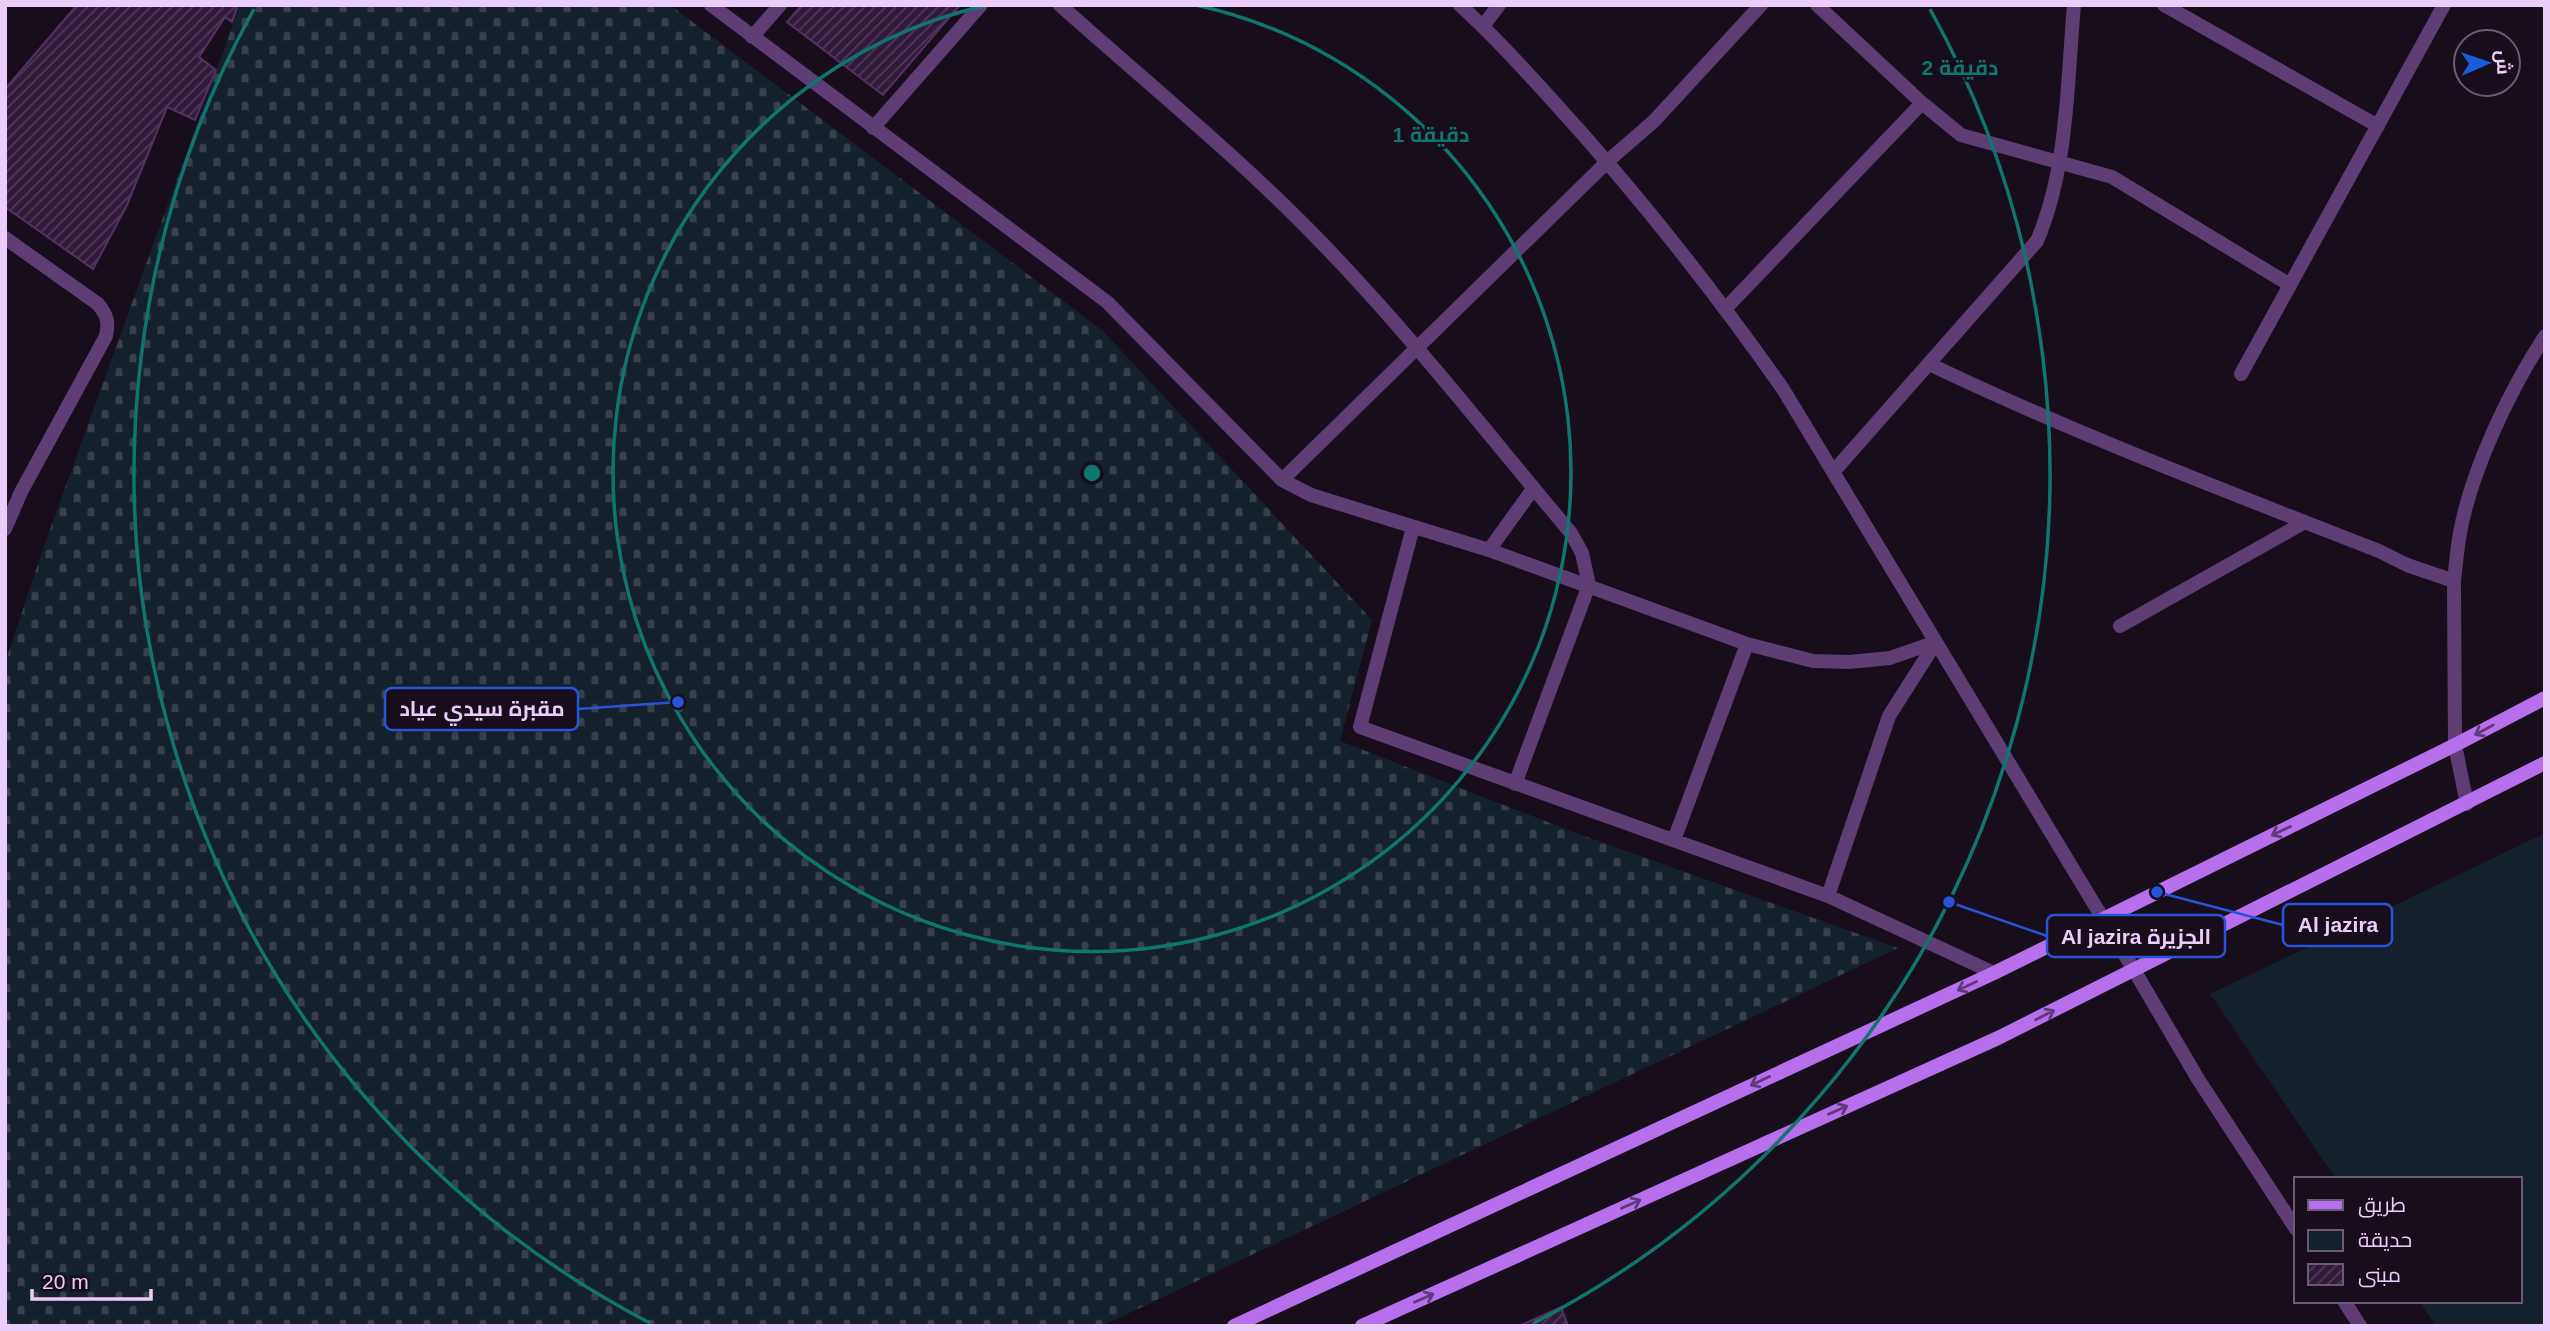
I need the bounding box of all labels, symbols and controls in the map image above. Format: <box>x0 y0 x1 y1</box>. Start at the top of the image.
north arrow <box>2452 28 2522 98</box>
text: ش <box>2492 50 2514 75</box>
text: 2 دقيقة <box>1922 56 1998 80</box>
text: 1 دقيقة <box>1393 123 1469 147</box>
centre of rings <box>1080 461 1104 485</box>
callout: مقبرة سيدي عياد <box>385 688 578 730</box>
text: مقبرة سيدي عياد <box>399 697 565 726</box>
one-way arrow <box>2474 723 2495 737</box>
one-way arrow <box>2271 825 2292 839</box>
callout: Al jazira <box>2283 904 2392 946</box>
text: Al jazira <box>2298 913 2379 936</box>
callout: Al jazira الجزيرة <box>2047 915 2225 957</box>
text: Al jazira الجزيرة <box>2061 925 2211 949</box>
one-way arrow <box>1957 980 1978 993</box>
one-way arrow <box>2034 1007 2055 1021</box>
one-way arrow <box>1750 1075 1771 1088</box>
one-way arrow <box>1827 1103 1849 1116</box>
legend <box>2294 1177 2522 1303</box>
text: طريق <box>2358 1193 2406 1218</box>
one-way arrow <box>1620 1197 1641 1210</box>
text: حديقة <box>2358 1228 2412 1251</box>
scale bar <box>32 1258 150 1302</box>
text: مبنى <box>2358 1263 2401 1288</box>
text: 20 m <box>42 1270 89 1293</box>
one-way arrow <box>1413 1291 1434 1304</box>

